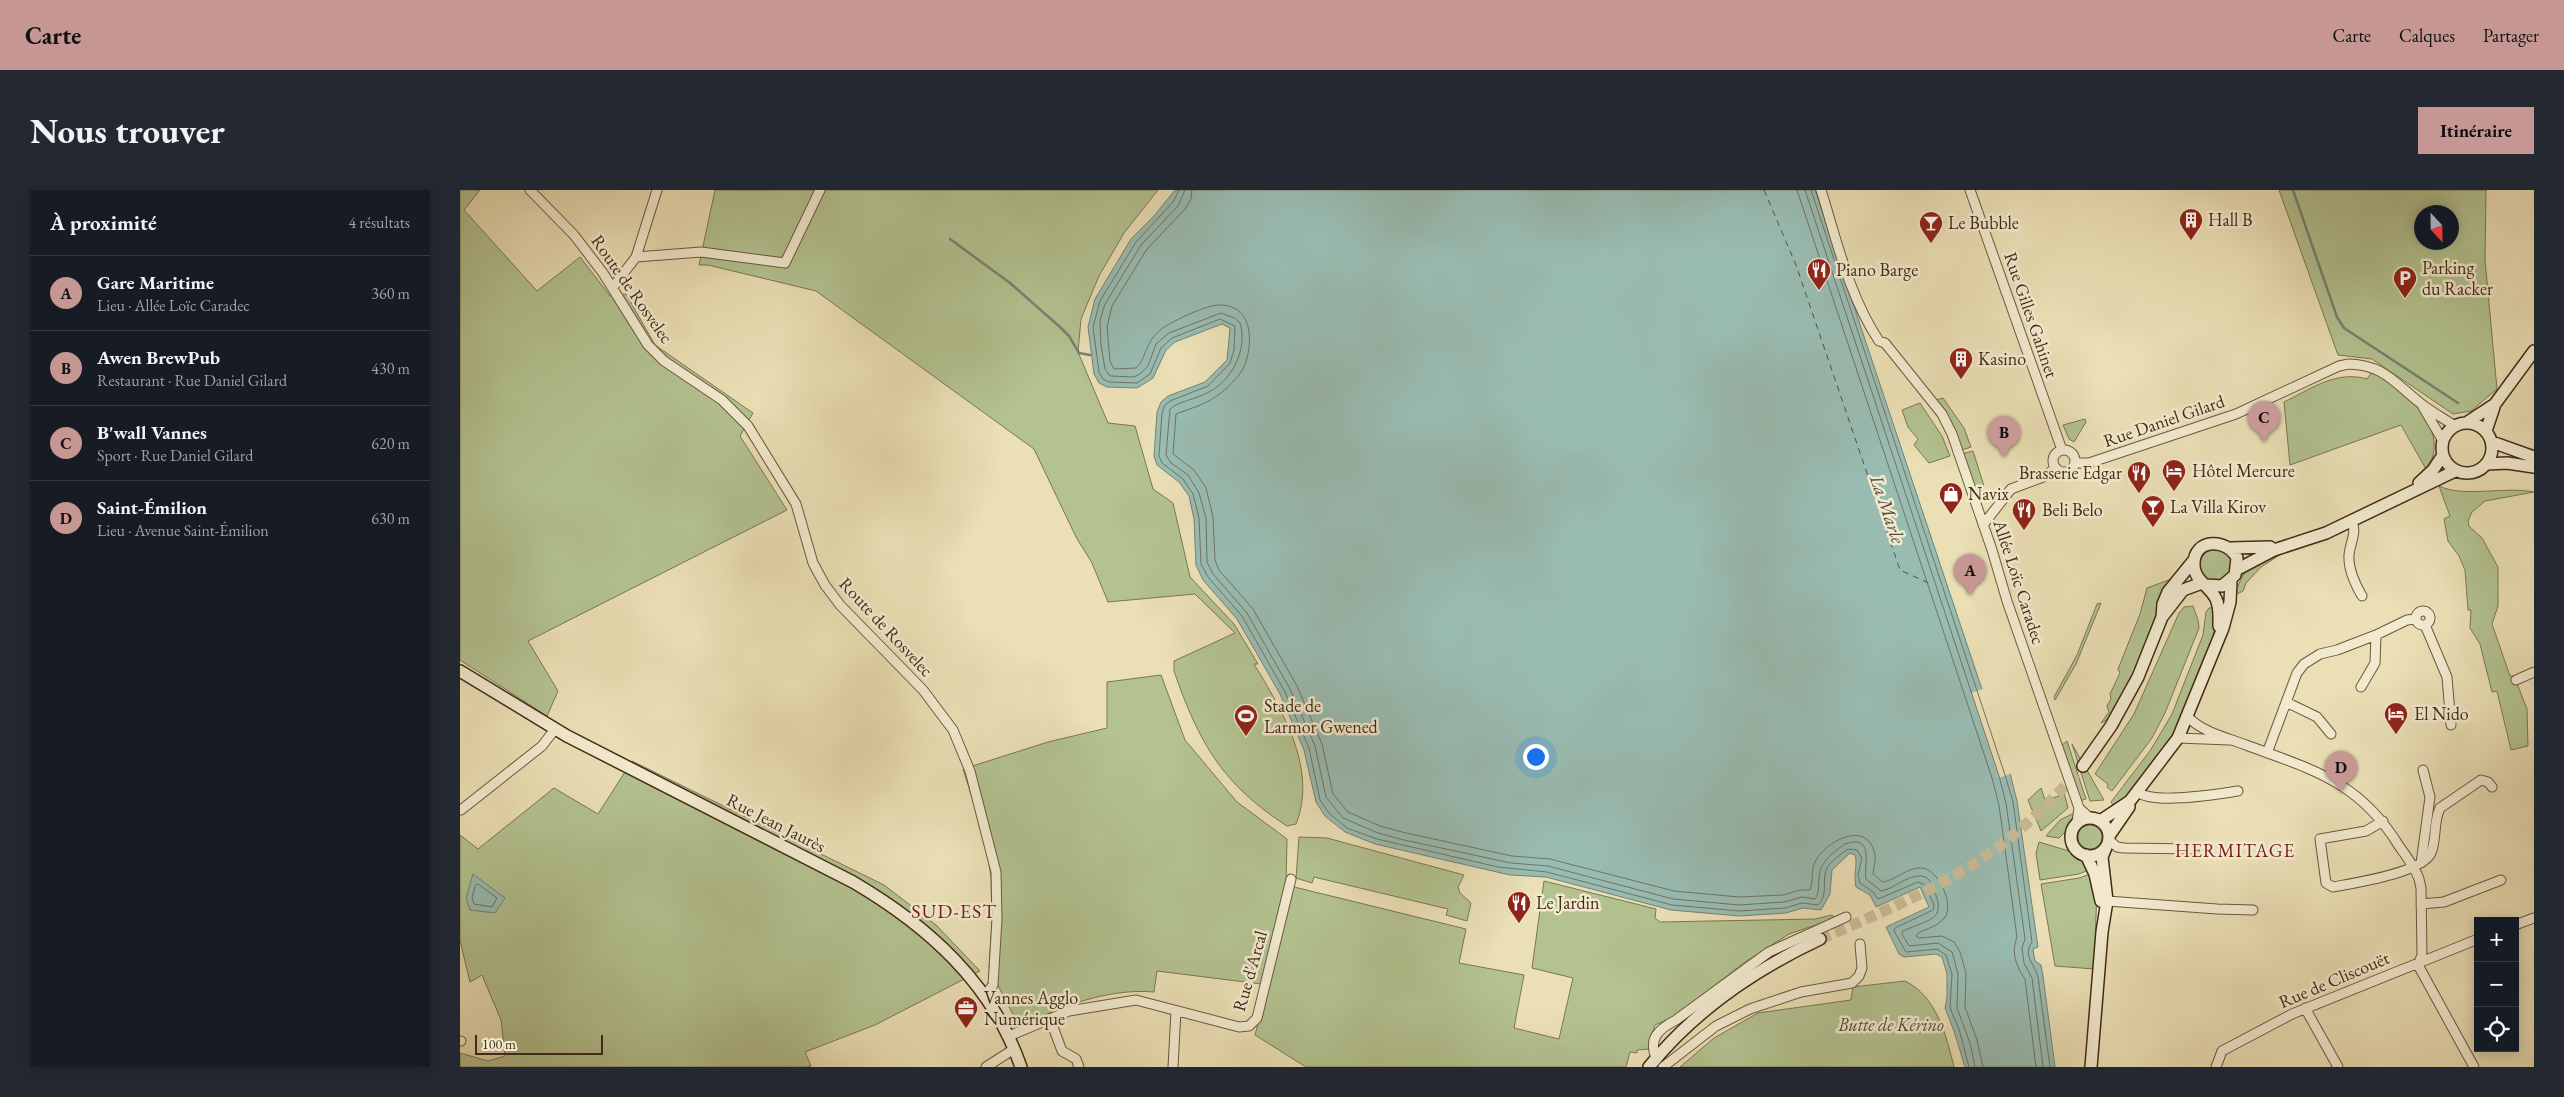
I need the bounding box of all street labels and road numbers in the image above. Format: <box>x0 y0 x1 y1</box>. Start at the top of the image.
street label: Route de Rosvelec <box>586 230 678 348</box>
street label: Rue Gilles Gahinet <box>1999 249 2064 381</box>
street label: Rue Daniel Gilard <box>2100 389 2228 452</box>
street label: Allée Loïc Caradec <box>1988 516 2050 647</box>
street label: Route de Rosvelec <box>834 572 938 681</box>
street label: Rue Jean Jaurès <box>723 788 830 857</box>
street label: Rue d'Arcal <box>1227 928 1272 1014</box>
street label: Rue de Cliscouët <box>2275 946 2393 1013</box>

